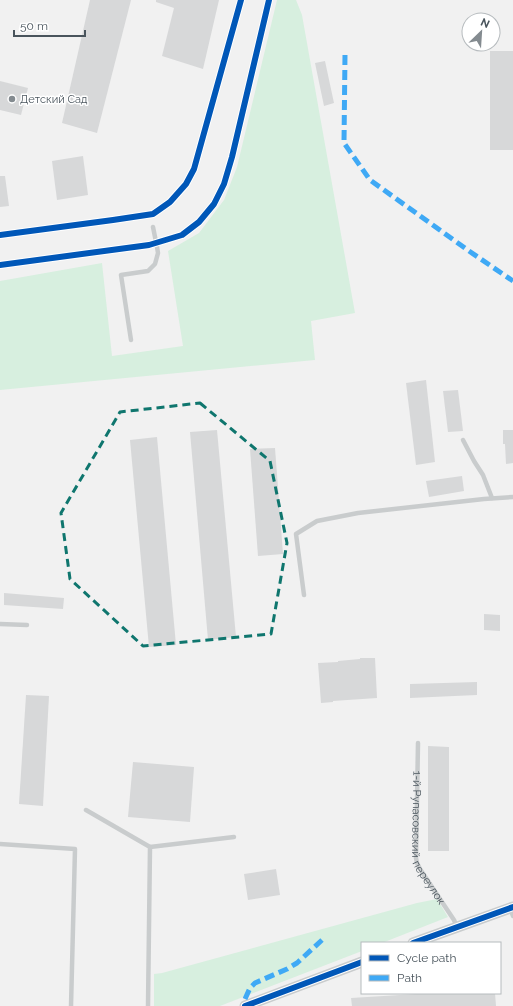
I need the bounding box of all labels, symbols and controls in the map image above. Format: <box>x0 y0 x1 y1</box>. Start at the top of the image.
scale bar <box>14 12 85 38</box>
north arrow <box>461 12 501 52</box>
text: N <box>478 16 492 31</box>
text: 50 m <box>20 19 48 33</box>
place label: Детский Сад <box>20 93 88 106</box>
marker: Детский Сад <box>7 94 17 104</box>
street label: 1-й Рупасовский переулок <box>409 771 448 907</box>
legend <box>361 942 501 994</box>
text: Cycle path <box>397 951 456 965</box>
text: Path <box>397 971 422 985</box>

